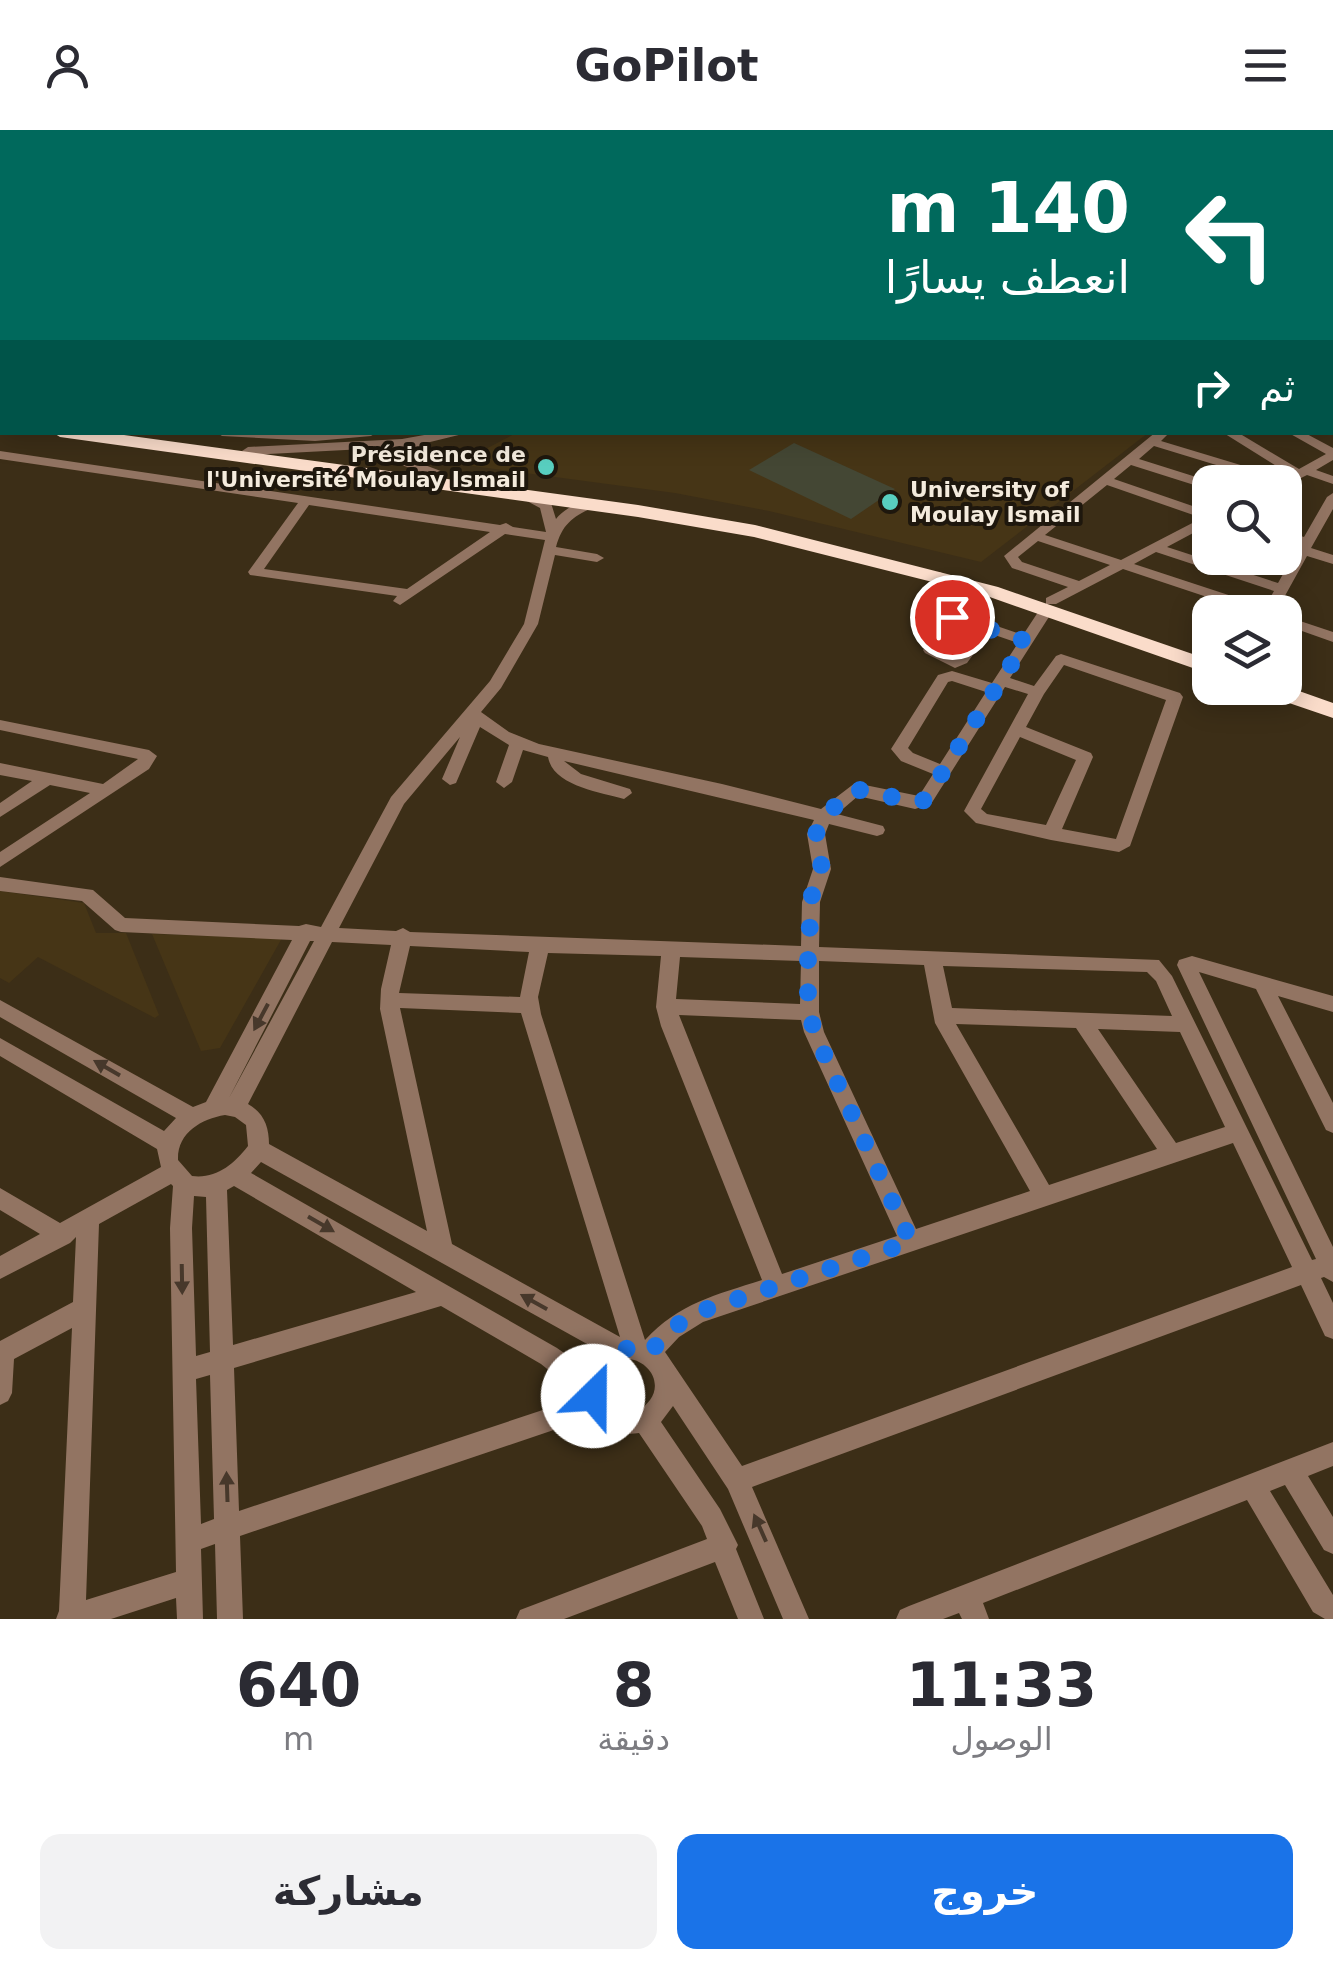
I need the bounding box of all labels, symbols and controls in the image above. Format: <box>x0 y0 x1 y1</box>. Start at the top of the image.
icon: person <box>40 38 95 93</box>
icon: menu <box>1238 38 1293 93</box>
text: GoPilot <box>574 39 759 92</box>
text: 140 m <box>887 167 1130 249</box>
icon: left <box>1165 170 1295 300</box>
text: انعطف يسارًا <box>885 251 1130 304</box>
icon: right <box>1184 360 1239 415</box>
text: ثم <box>1259 366 1295 410</box>
place label: Présidence de l'Université Moulay Ismail <box>206 442 526 492</box>
marker: Présidence de l'Université Moulay Ismail <box>535 456 557 478</box>
map controls <box>1192 465 1302 705</box>
button: search <box>1192 465 1302 575</box>
place label: University of Moulay Ismail <box>910 477 1081 527</box>
marker: University of Moulay Ismail <box>879 491 901 513</box>
pin <box>910 575 995 660</box>
icon: arrive <box>925 590 980 645</box>
button: layers <box>1192 595 1302 705</box>
one-way arrow <box>252 1003 269 1032</box>
one-way arrow <box>93 1060 121 1077</box>
one-way arrow <box>306 1215 335 1232</box>
one-way arrow <box>175 1264 191 1296</box>
one-way arrow <box>519 1293 548 1310</box>
position arrow <box>541 1344 645 1448</box>
one-way arrow <box>218 1470 234 1502</box>
one-way arrow <box>752 1513 768 1543</box>
text: 640 <box>236 1650 361 1720</box>
text: 8 <box>613 1650 655 1720</box>
text: 11:33 <box>906 1650 1097 1720</box>
text: m <box>283 1720 314 1758</box>
text: دقيقة <box>597 1720 670 1758</box>
text: الوصول <box>950 1720 1053 1758</box>
button: مشاركة <box>40 1834 657 1949</box>
button: خروج <box>677 1834 1293 1949</box>

